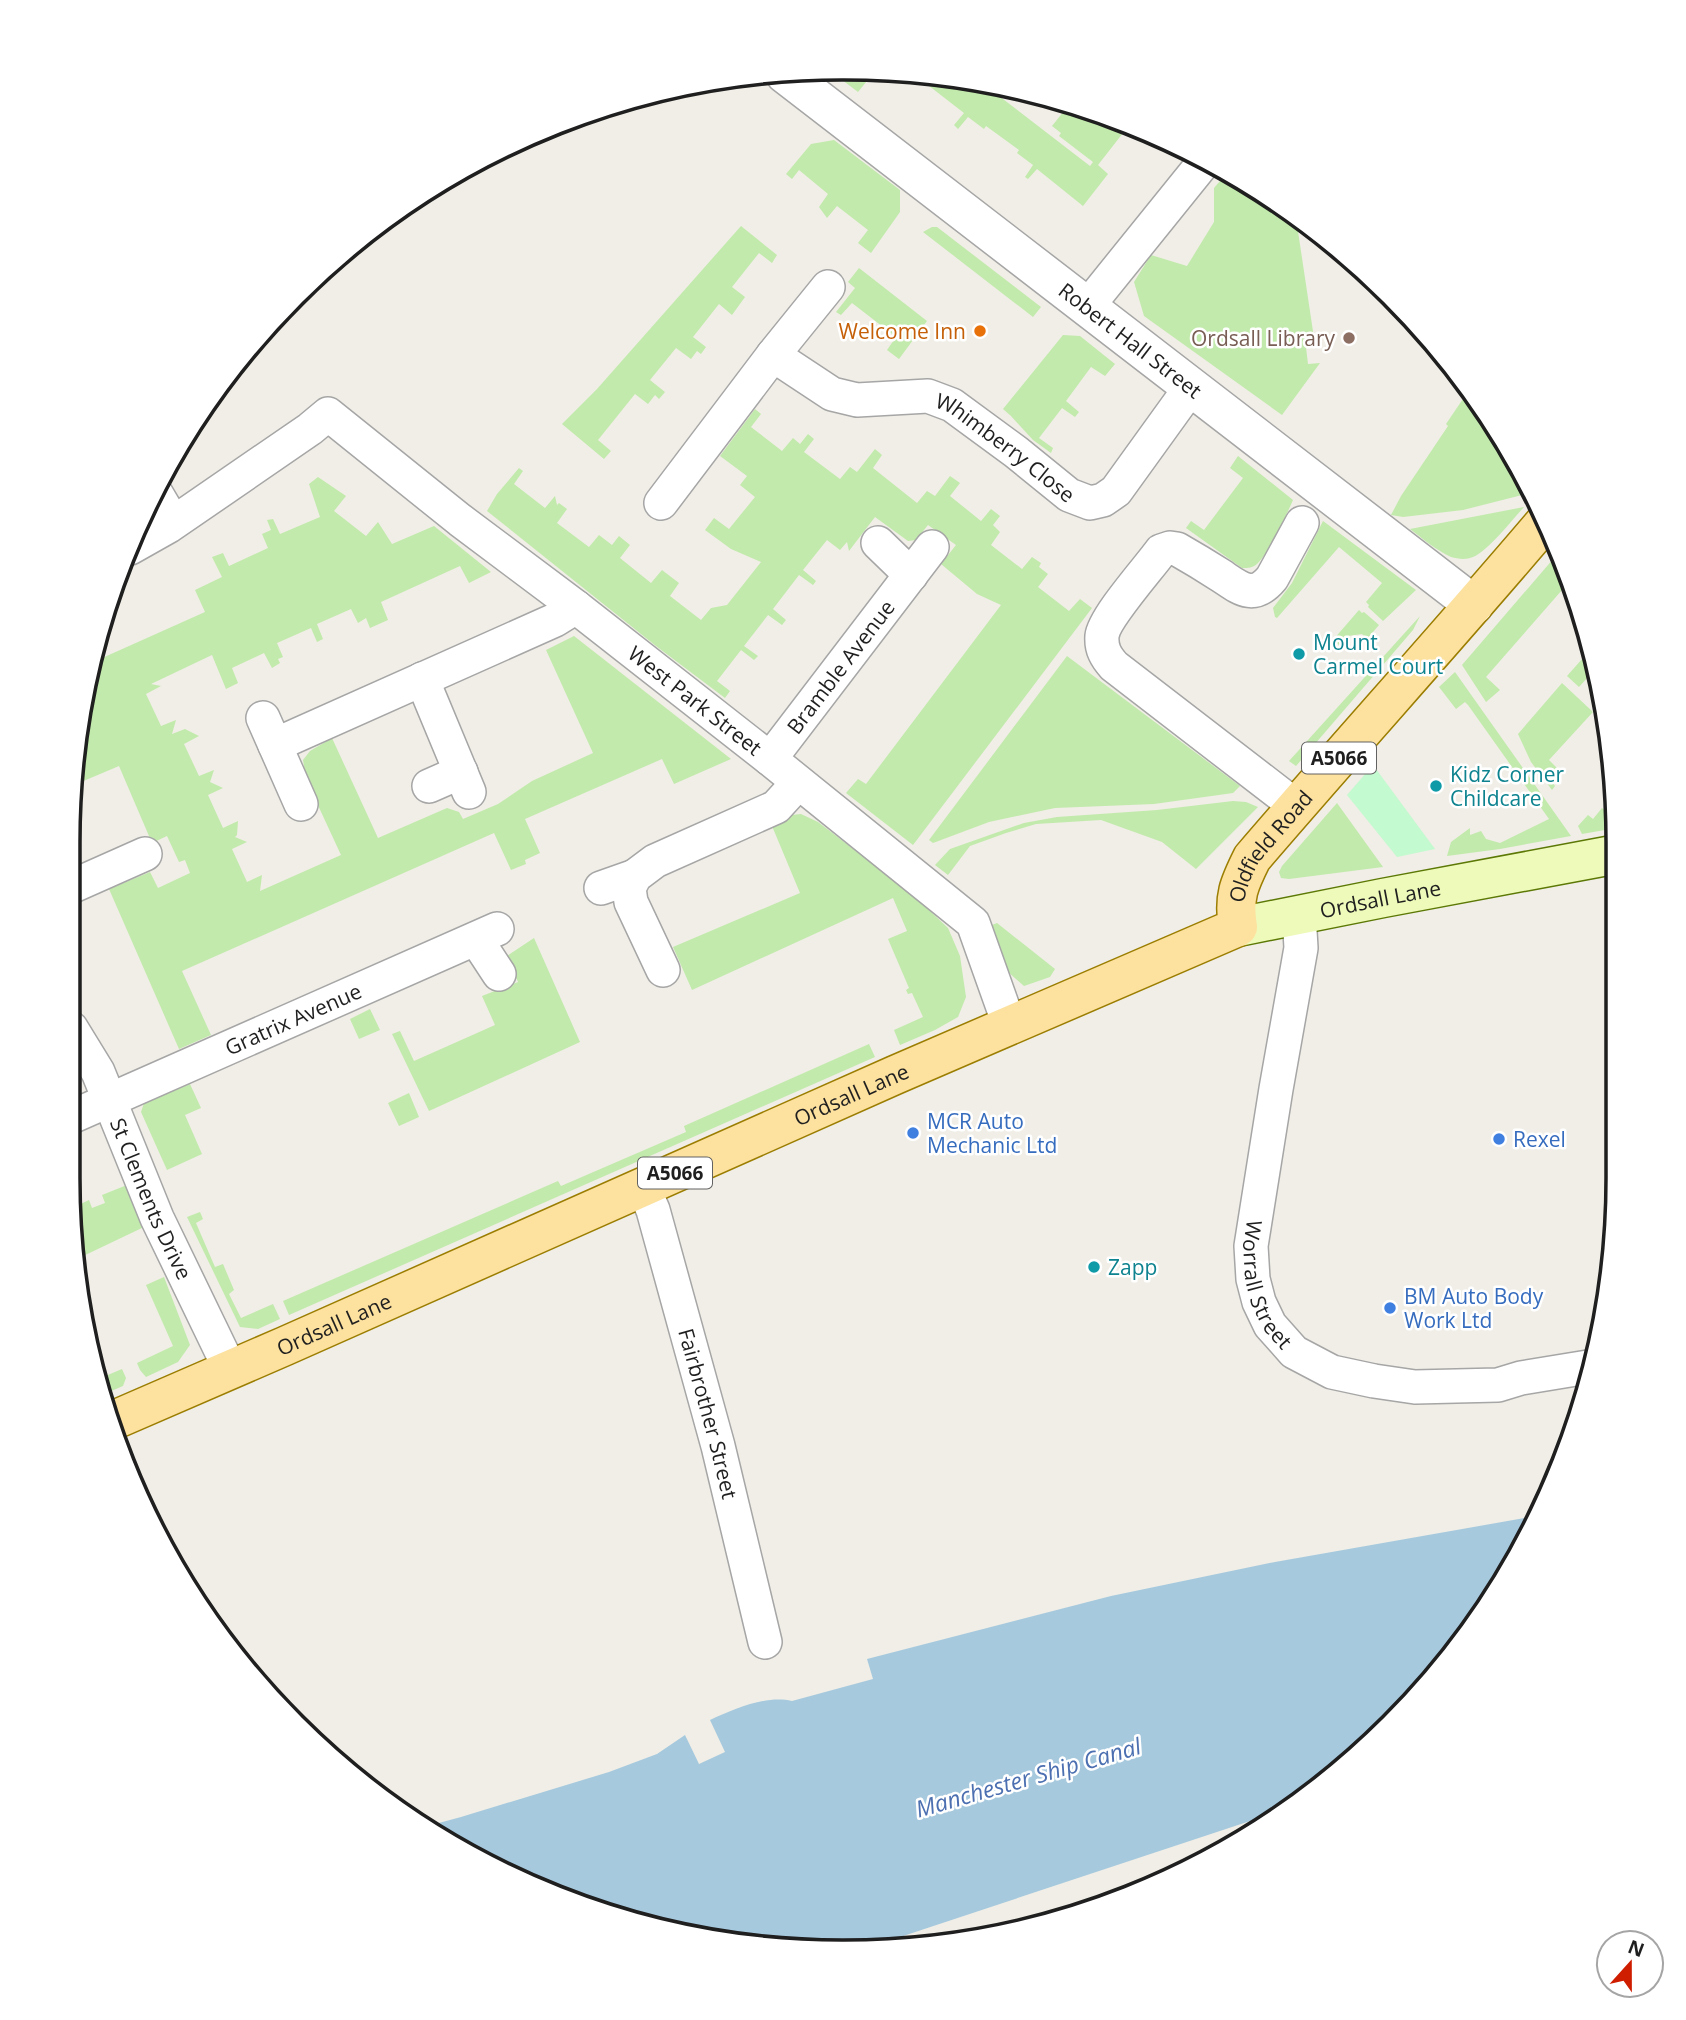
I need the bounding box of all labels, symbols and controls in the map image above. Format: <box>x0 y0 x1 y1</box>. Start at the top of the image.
street label: Robert Hall Street <box>1053 276 1208 404</box>
place label: Welcome Inn <box>839 317 966 345</box>
marker: Welcome Inn <box>972 323 988 339</box>
place label: Ordsall Library <box>1191 324 1335 352</box>
marker: Ordsall Library <box>1341 330 1357 346</box>
street label: Whimberry Close <box>932 386 1081 508</box>
street label: Bramble Avenue <box>780 594 901 740</box>
place label: Mount Carmel Court <box>1313 628 1443 680</box>
street label: West Park Street <box>623 639 768 761</box>
marker: Mount Carmel Court <box>1291 646 1307 662</box>
road number: A5066 <box>1302 743 1376 774</box>
place label: Kidz Corner Childcare <box>1450 760 1564 812</box>
marker: Kidz Corner Childcare <box>1428 778 1444 794</box>
street label: Oldfield Road <box>1222 784 1319 905</box>
street label: Ordsall Lane <box>1317 873 1443 924</box>
street label: Gratrix Avenue <box>220 977 366 1061</box>
street label: Ordsall Lane <box>789 1057 913 1132</box>
place label: MCR Auto Mechanic Ltd <box>927 1107 1057 1159</box>
street label: St Clements Drive <box>104 1114 199 1284</box>
marker: MCR Auto Mechanic Ltd <box>905 1125 921 1141</box>
place label: Rexel <box>1513 1125 1566 1153</box>
marker: Rexel <box>1491 1131 1507 1147</box>
road number: A5066 <box>638 1158 712 1189</box>
street label: Worrall Street <box>1236 1218 1299 1355</box>
place label: Zapp <box>1108 1253 1157 1281</box>
marker: Zapp <box>1086 1259 1102 1275</box>
place label: BM Auto Body Work Ltd <box>1404 1282 1544 1334</box>
street label: Ordsall Lane <box>272 1287 396 1362</box>
marker: BM Auto Body Work Ltd <box>1382 1300 1398 1316</box>
street label: Fairbrother Street <box>672 1325 744 1502</box>
water label: Manchester Ship Canal <box>912 1729 1146 1825</box>
north arrow <box>1595 1929 1665 1999</box>
text: N <box>1624 1933 1648 1963</box>

